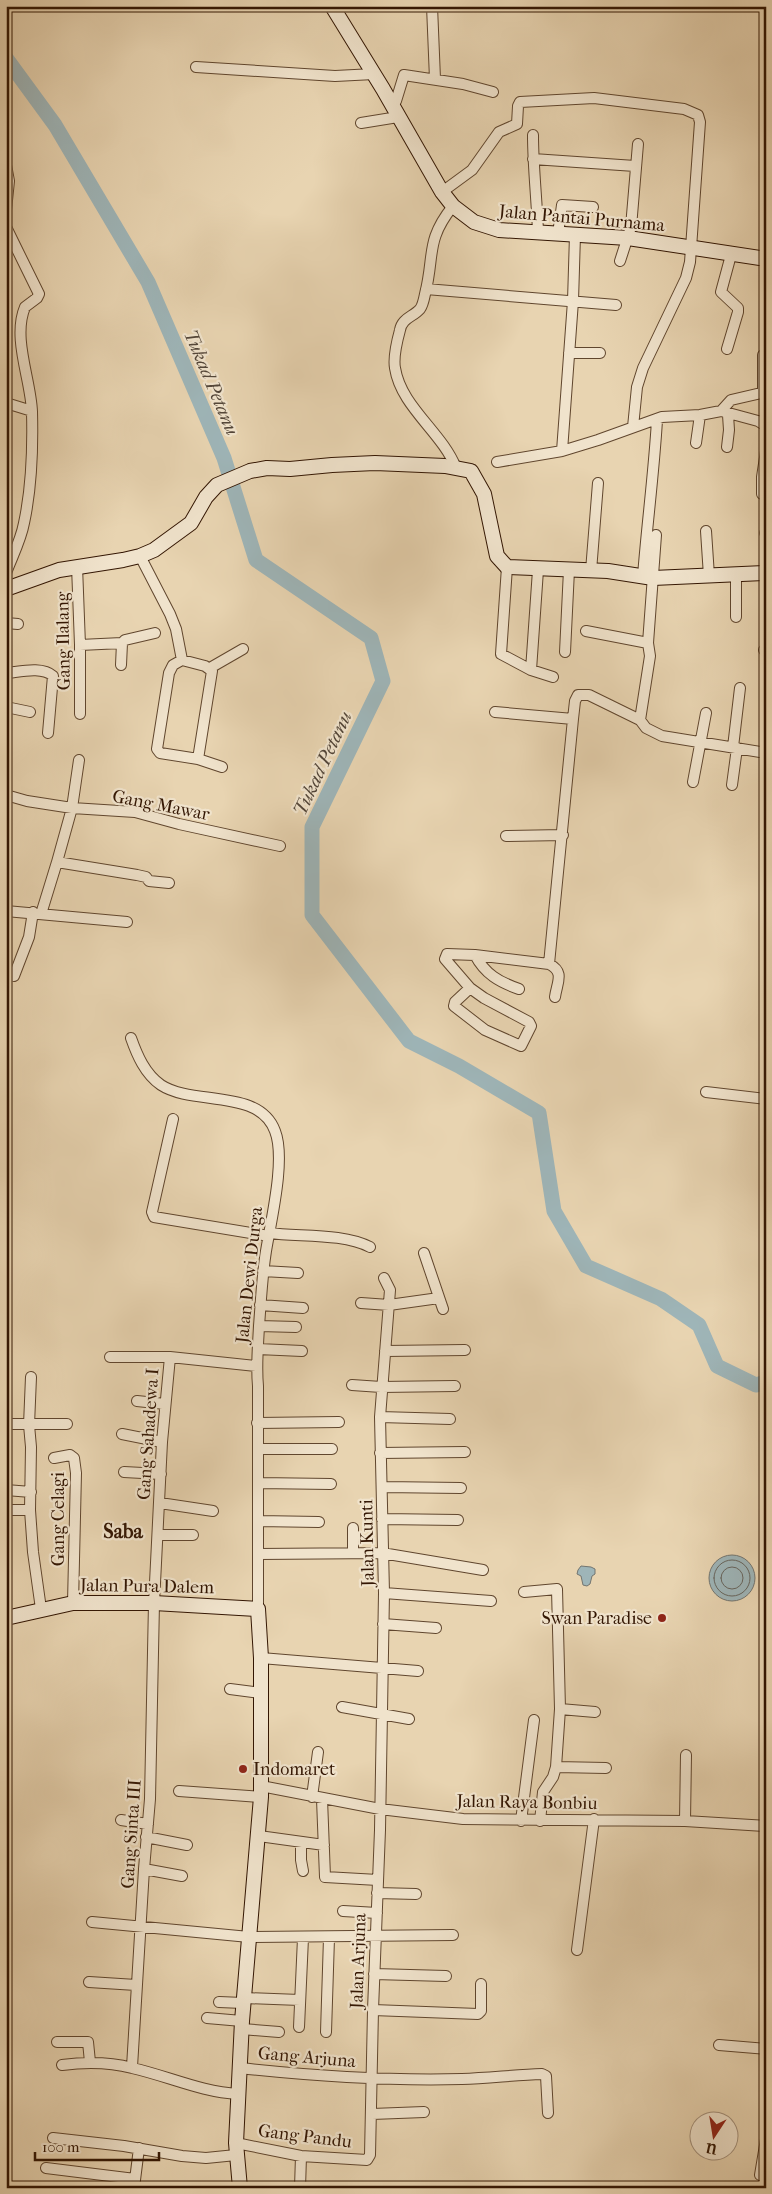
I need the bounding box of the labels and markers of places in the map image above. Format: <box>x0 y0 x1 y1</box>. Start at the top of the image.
place label: Swan Paradise <box>542 1608 652 1629</box>
marker: Swan Paradise <box>656 1612 668 1624</box>
place label: Indomaret <box>253 1759 336 1780</box>
marker: Indomaret <box>237 1763 249 1775</box>

